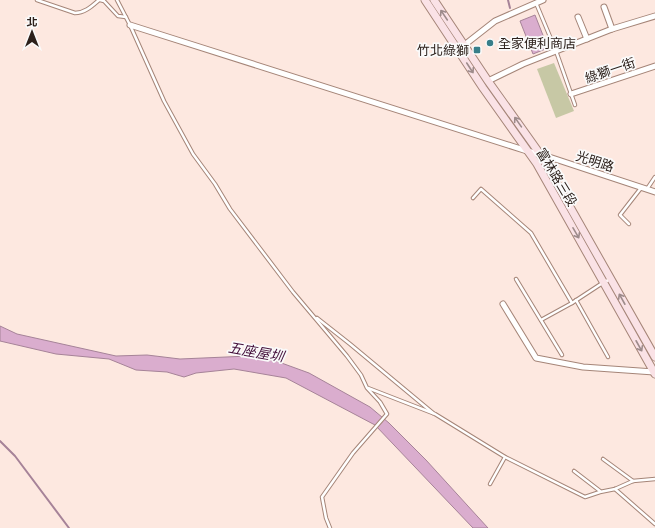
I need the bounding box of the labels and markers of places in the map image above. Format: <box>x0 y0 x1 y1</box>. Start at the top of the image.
place label: 全家便利商店 <box>498 36 576 51</box>
marker: 全家便利商店 <box>485 38 495 48</box>
place label: 竹北綠獅 <box>417 43 469 58</box>
marker: 竹北綠獅 <box>472 45 482 55</box>

